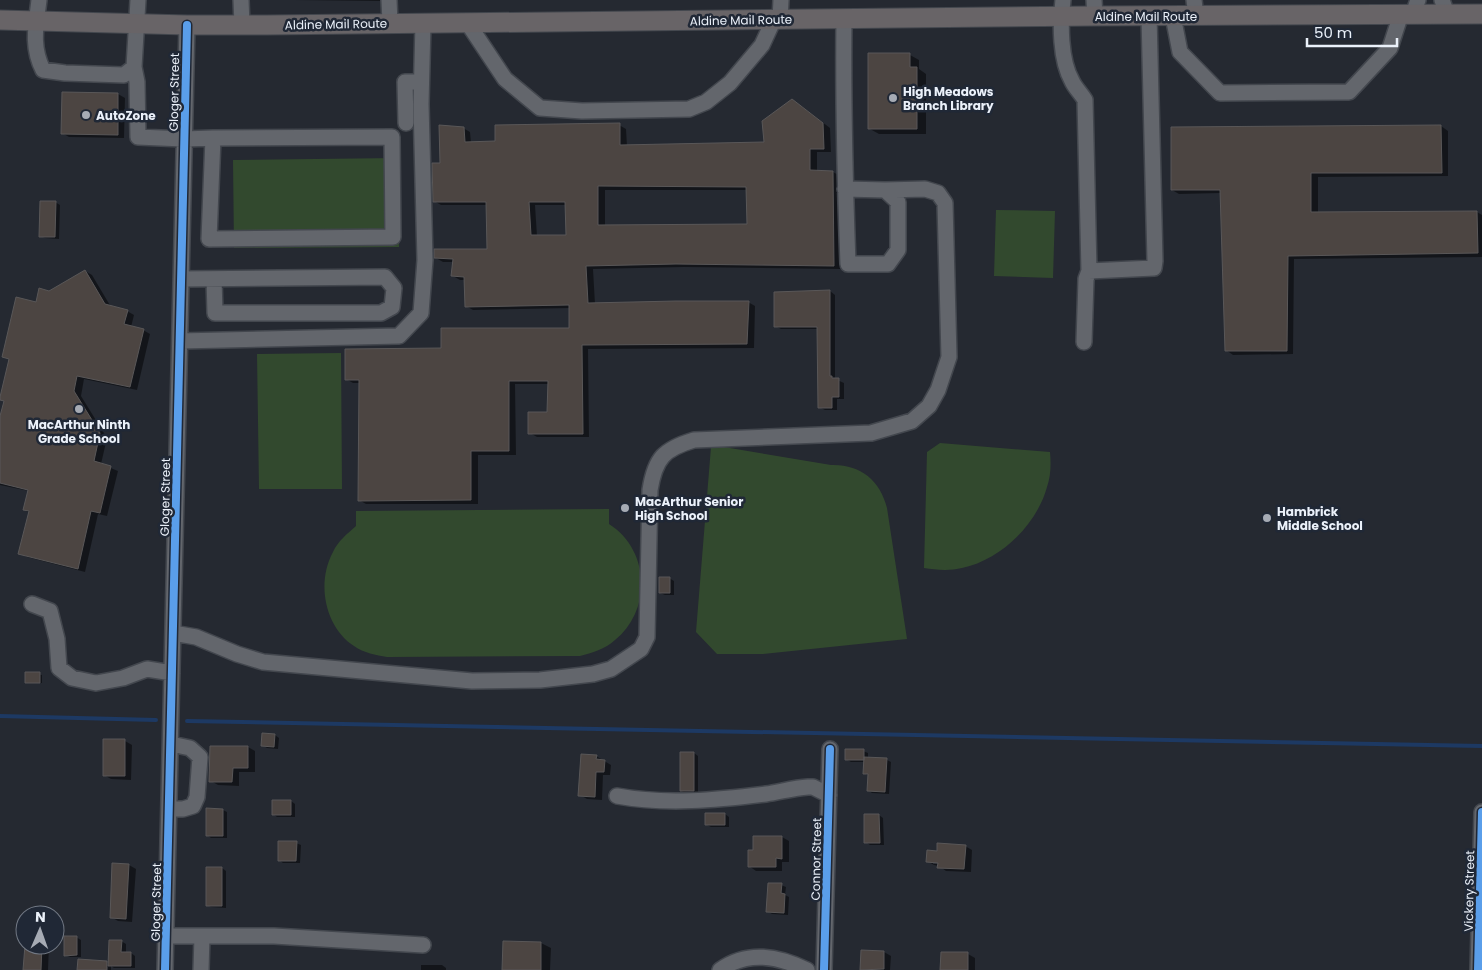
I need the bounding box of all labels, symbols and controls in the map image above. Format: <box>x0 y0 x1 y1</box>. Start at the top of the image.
street label: Aldine Mail Route <box>1095 8 1197 25</box>
street label: Aldine Mail Route <box>690 11 792 29</box>
street label: Aldine Mail Route <box>285 15 387 33</box>
scale bar <box>1307 15 1397 47</box>
text: 50 m <box>1314 22 1352 43</box>
street label: Gloger Street <box>165 53 183 131</box>
place label: High Meadows Branch Library <box>903 83 994 114</box>
marker: High Meadows Branch Library <box>887 92 899 104</box>
place label: AutoZone <box>96 107 156 124</box>
marker: AutoZone <box>80 109 92 121</box>
marker: MacArthur Ninth Grade School <box>73 403 85 415</box>
place label: MacArthur Ninth Grade School <box>28 416 130 447</box>
street label: Gloger Street <box>156 458 174 536</box>
place label: MacArthur Senior High School <box>635 493 743 524</box>
marker: MacArthur Senior High School <box>619 502 631 514</box>
place label: Hambrick Middle School <box>1277 503 1363 534</box>
marker: Hambrick Middle School <box>1261 512 1273 524</box>
street label: Connor Street <box>807 817 825 901</box>
street label: Vickery Street <box>1460 850 1478 932</box>
street label: Gloger Street <box>147 863 165 941</box>
north arrow <box>15 905 65 955</box>
text: N <box>35 907 46 927</box>

